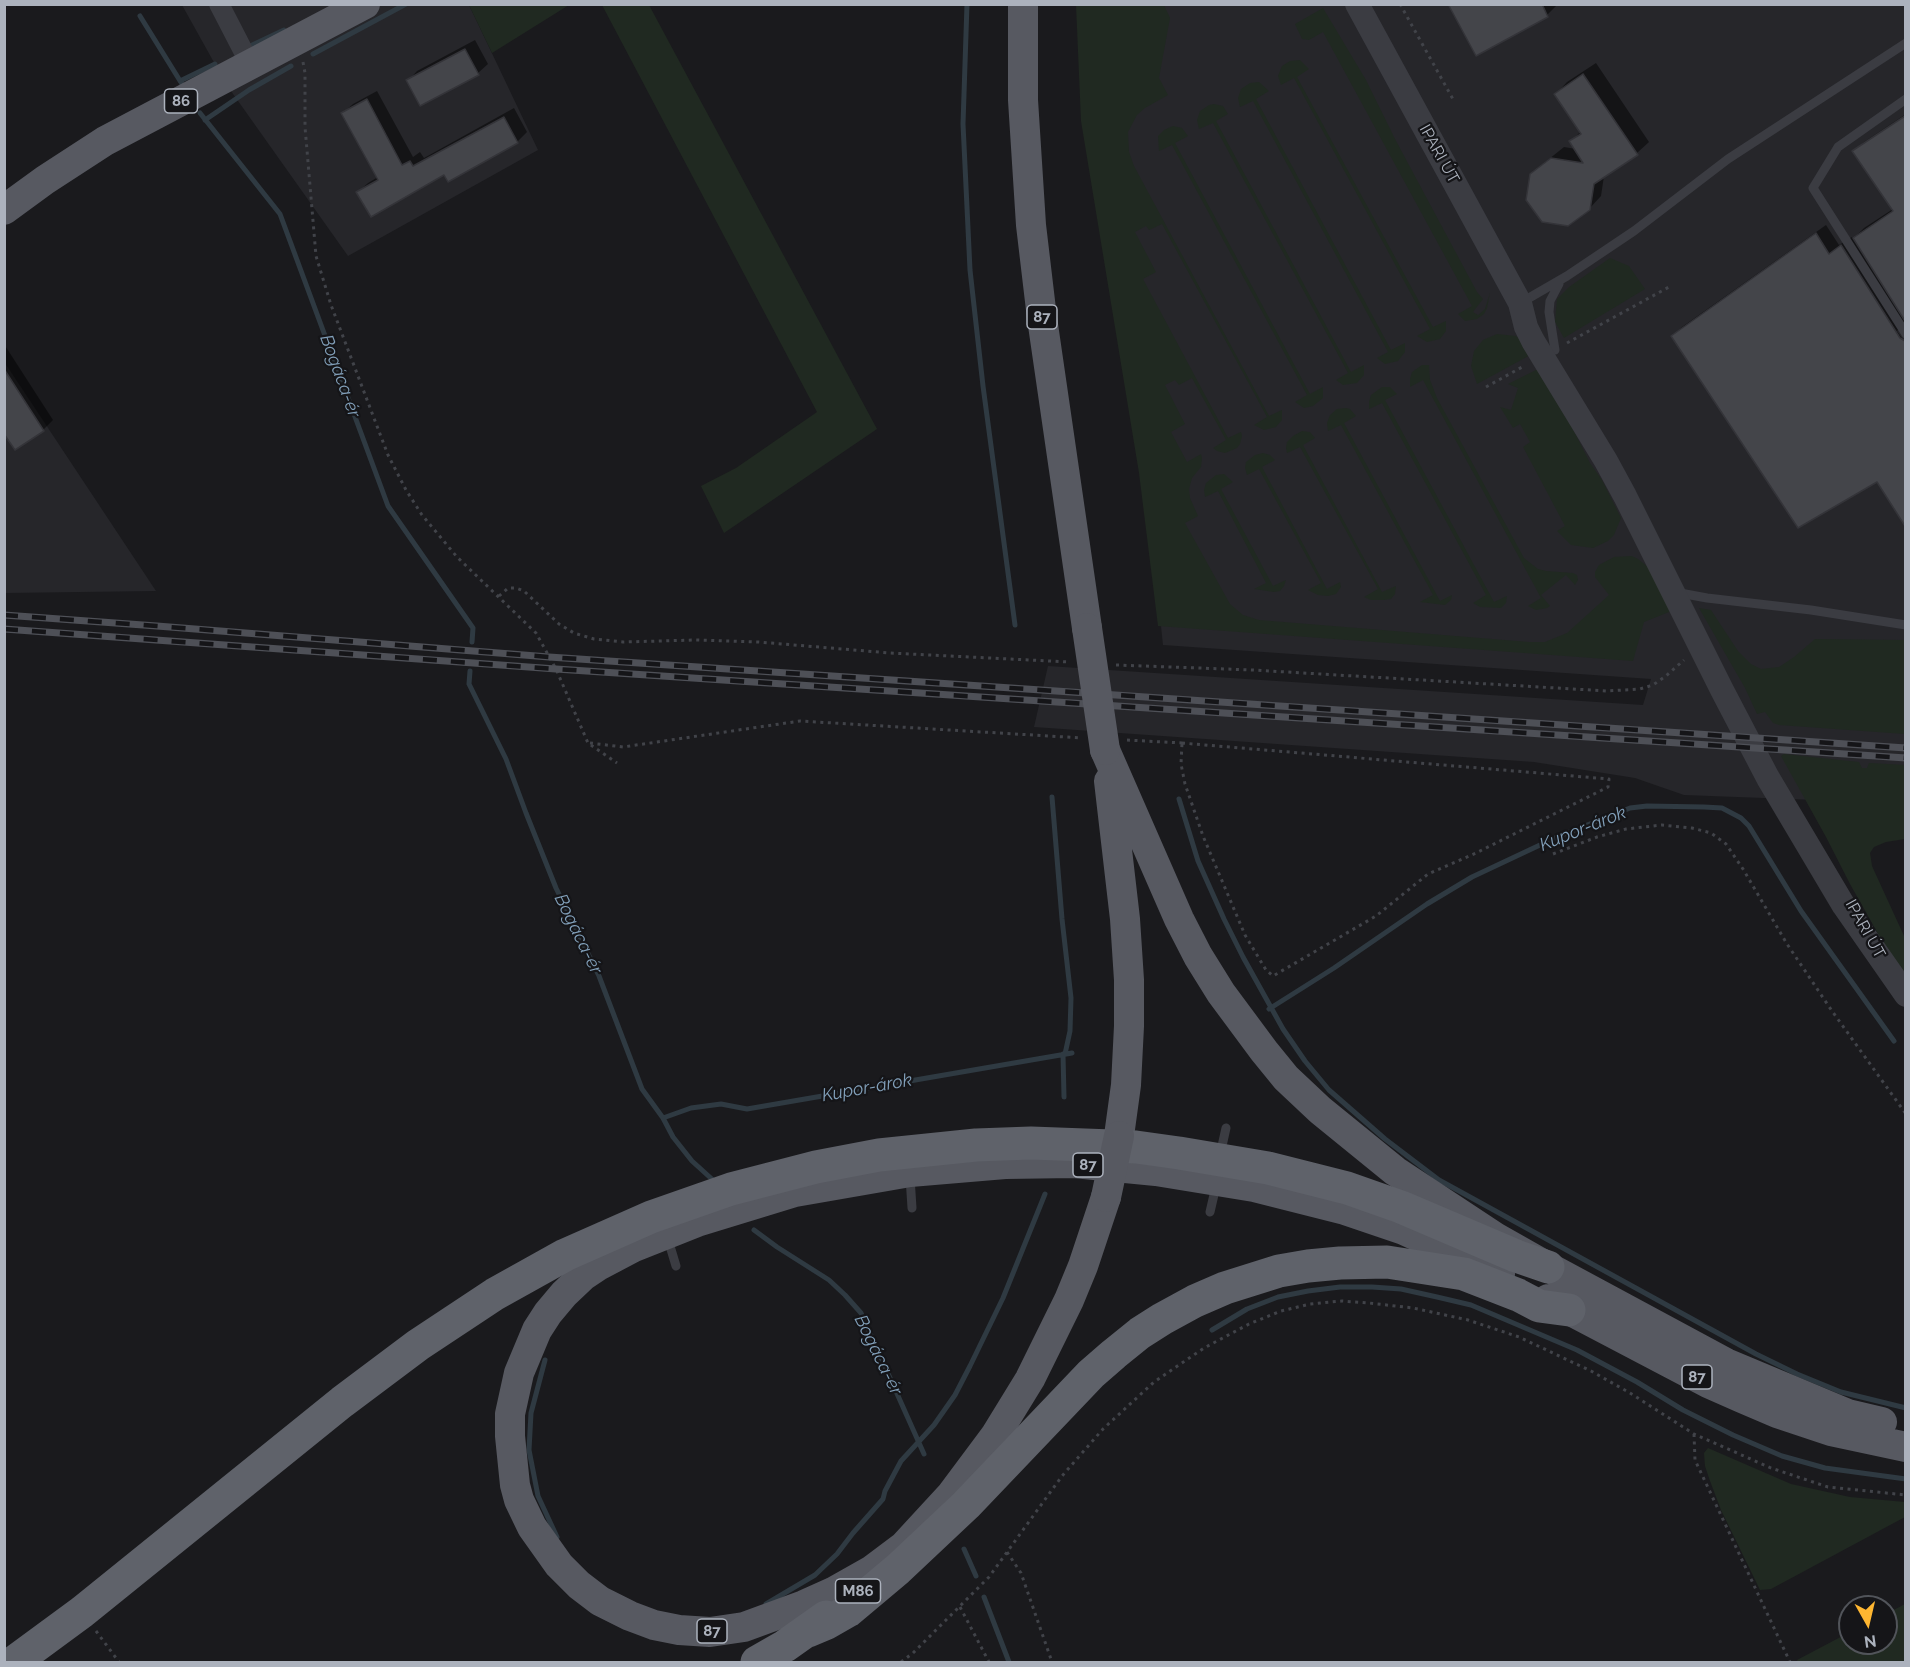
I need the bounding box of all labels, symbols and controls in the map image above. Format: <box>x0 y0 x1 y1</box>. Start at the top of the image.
road number: 86 <box>164 89 198 113</box>
street label: IPARI ÚT <box>1415 121 1463 187</box>
road number: 87 <box>1027 305 1057 329</box>
water label: Bogáca-ér <box>315 332 365 420</box>
water label: Kupor-árok <box>1537 802 1629 856</box>
water label: Bogáca-ér <box>549 890 607 978</box>
street label: IPARI ÚT <box>1841 896 1889 962</box>
water label: Kupor-árok <box>820 1069 914 1107</box>
road number: 87 <box>1073 1153 1103 1177</box>
water label: Bogáca-ér <box>849 1311 907 1399</box>
road number: 87 <box>1682 1365 1712 1389</box>
road number: M86 <box>836 1579 880 1603</box>
north arrow <box>1838 1595 1898 1655</box>
road number: 87 <box>697 1619 727 1643</box>
text: N <box>1863 1631 1878 1652</box>

